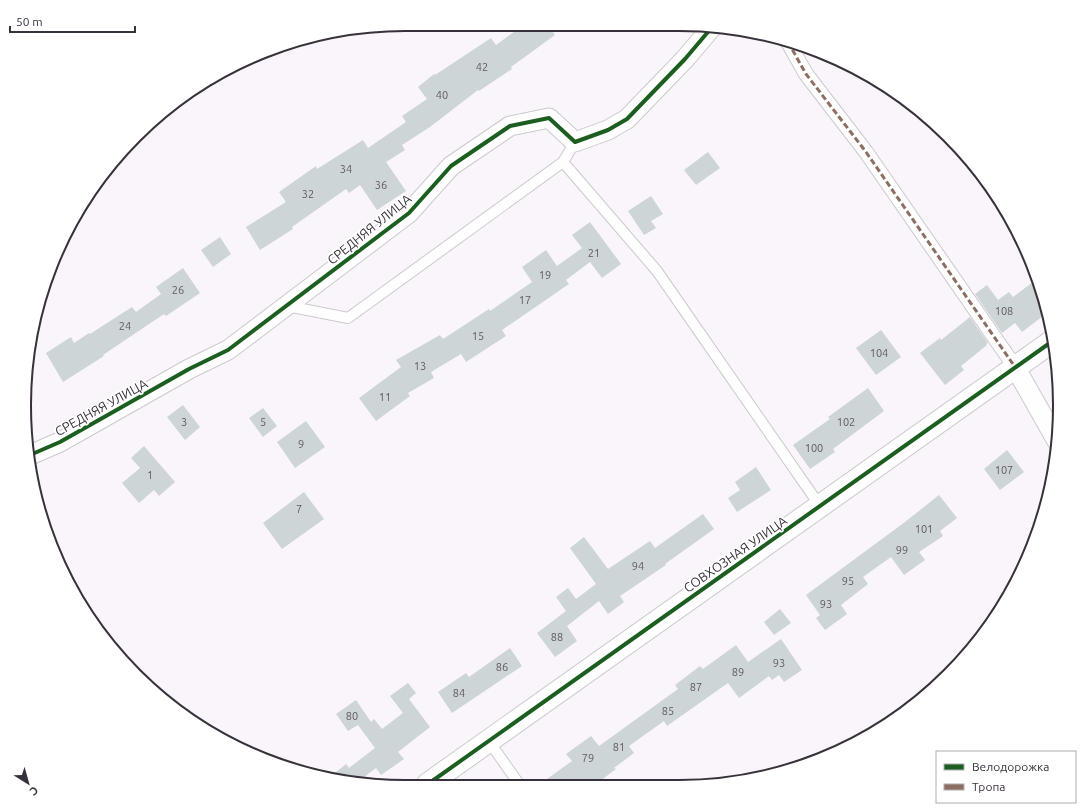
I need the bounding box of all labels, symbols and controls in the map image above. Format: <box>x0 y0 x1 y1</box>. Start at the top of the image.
scale bar <box>10 8 135 34</box>
text: 50 m <box>16 15 43 28</box>
house number: 42 <box>476 61 488 73</box>
house number: 40 <box>436 89 448 101</box>
house number: 34 <box>340 163 352 175</box>
house number: 36 <box>375 179 387 191</box>
house number: 32 <box>302 188 314 200</box>
street label: СРЕДНЯЯ УЛИЦА <box>324 191 414 267</box>
house number: 21 <box>588 247 600 259</box>
house number: 19 <box>539 269 551 281</box>
house number: 26 <box>172 284 184 296</box>
house number: 17 <box>519 294 531 306</box>
house number: 108 <box>995 305 1013 317</box>
house number: 24 <box>119 320 131 332</box>
house number: 15 <box>472 330 484 342</box>
house number: 104 <box>870 347 888 359</box>
house number: 13 <box>414 360 426 372</box>
street label: СРЕДНЯЯ УЛИЦА <box>52 376 150 438</box>
house number: 11 <box>379 391 391 403</box>
house number: 3 <box>181 416 187 428</box>
house number: 5 <box>260 416 266 428</box>
house number: 102 <box>837 416 855 428</box>
house number: 9 <box>298 438 304 450</box>
house number: 100 <box>805 442 823 454</box>
house number: 107 <box>995 464 1013 476</box>
house number: 1 <box>147 469 153 481</box>
house number: 7 <box>296 503 302 515</box>
street label: СОВХОЗНАЯ УЛИЦА <box>681 513 790 595</box>
house number: 101 <box>915 523 933 535</box>
house number: 99 <box>896 544 908 556</box>
house number: 94 <box>632 560 644 572</box>
house number: 95 <box>842 575 854 587</box>
house number: 93 <box>820 598 832 610</box>
house number: 88 <box>551 631 563 643</box>
house number: 93 <box>773 657 785 669</box>
house number: 86 <box>496 661 508 673</box>
house number: 89 <box>732 666 744 678</box>
house number: 87 <box>690 681 702 693</box>
house number: 84 <box>453 687 465 699</box>
house number: 85 <box>662 705 674 717</box>
house number: 80 <box>346 710 358 722</box>
house number: 81 <box>613 741 625 753</box>
legend <box>936 751 1076 803</box>
house number: 79 <box>582 752 594 764</box>
text: Велодорожка <box>972 760 1049 773</box>
north arrow <box>8 763 48 803</box>
text: Тропа <box>972 780 1005 793</box>
text: С <box>28 784 40 798</box>

